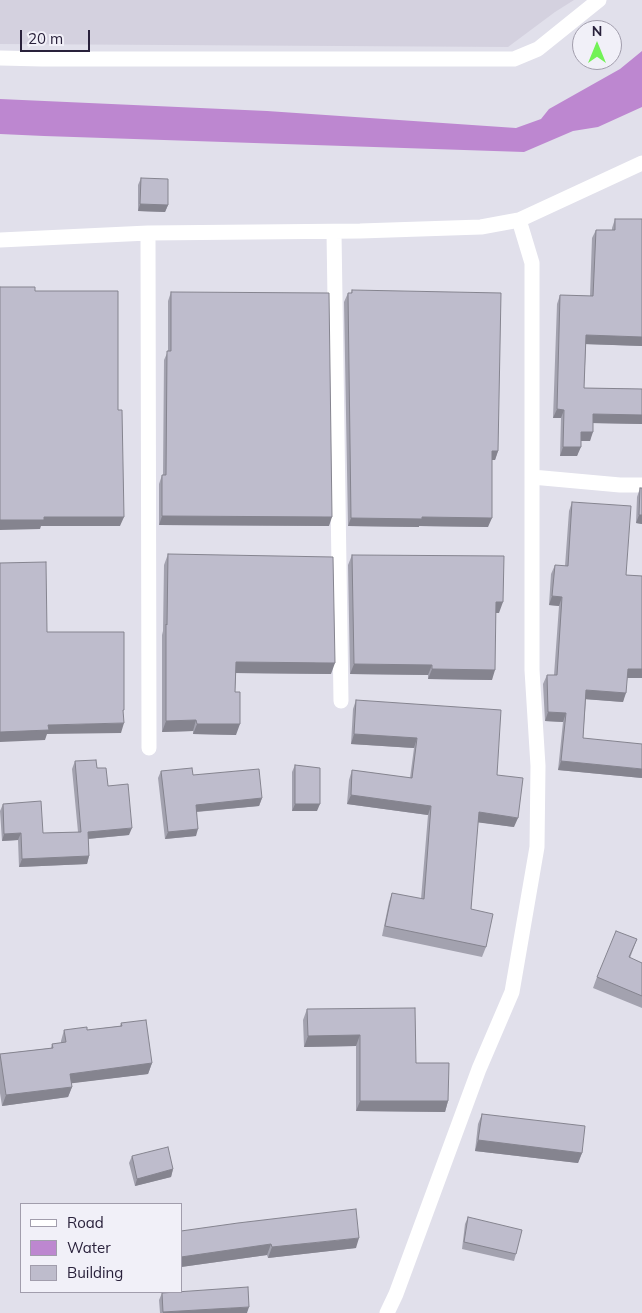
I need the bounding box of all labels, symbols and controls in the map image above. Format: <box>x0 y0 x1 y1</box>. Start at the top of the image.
scale bar <box>22 20 92 52</box>
north arrow <box>572 20 622 70</box>
text: N <box>592 22 602 40</box>
text: 20 m <box>28 29 63 48</box>
legend <box>20 1203 182 1293</box>
text: Road <box>67 1213 104 1232</box>
text: Water <box>67 1238 111 1257</box>
text: Building <box>67 1263 123 1282</box>

